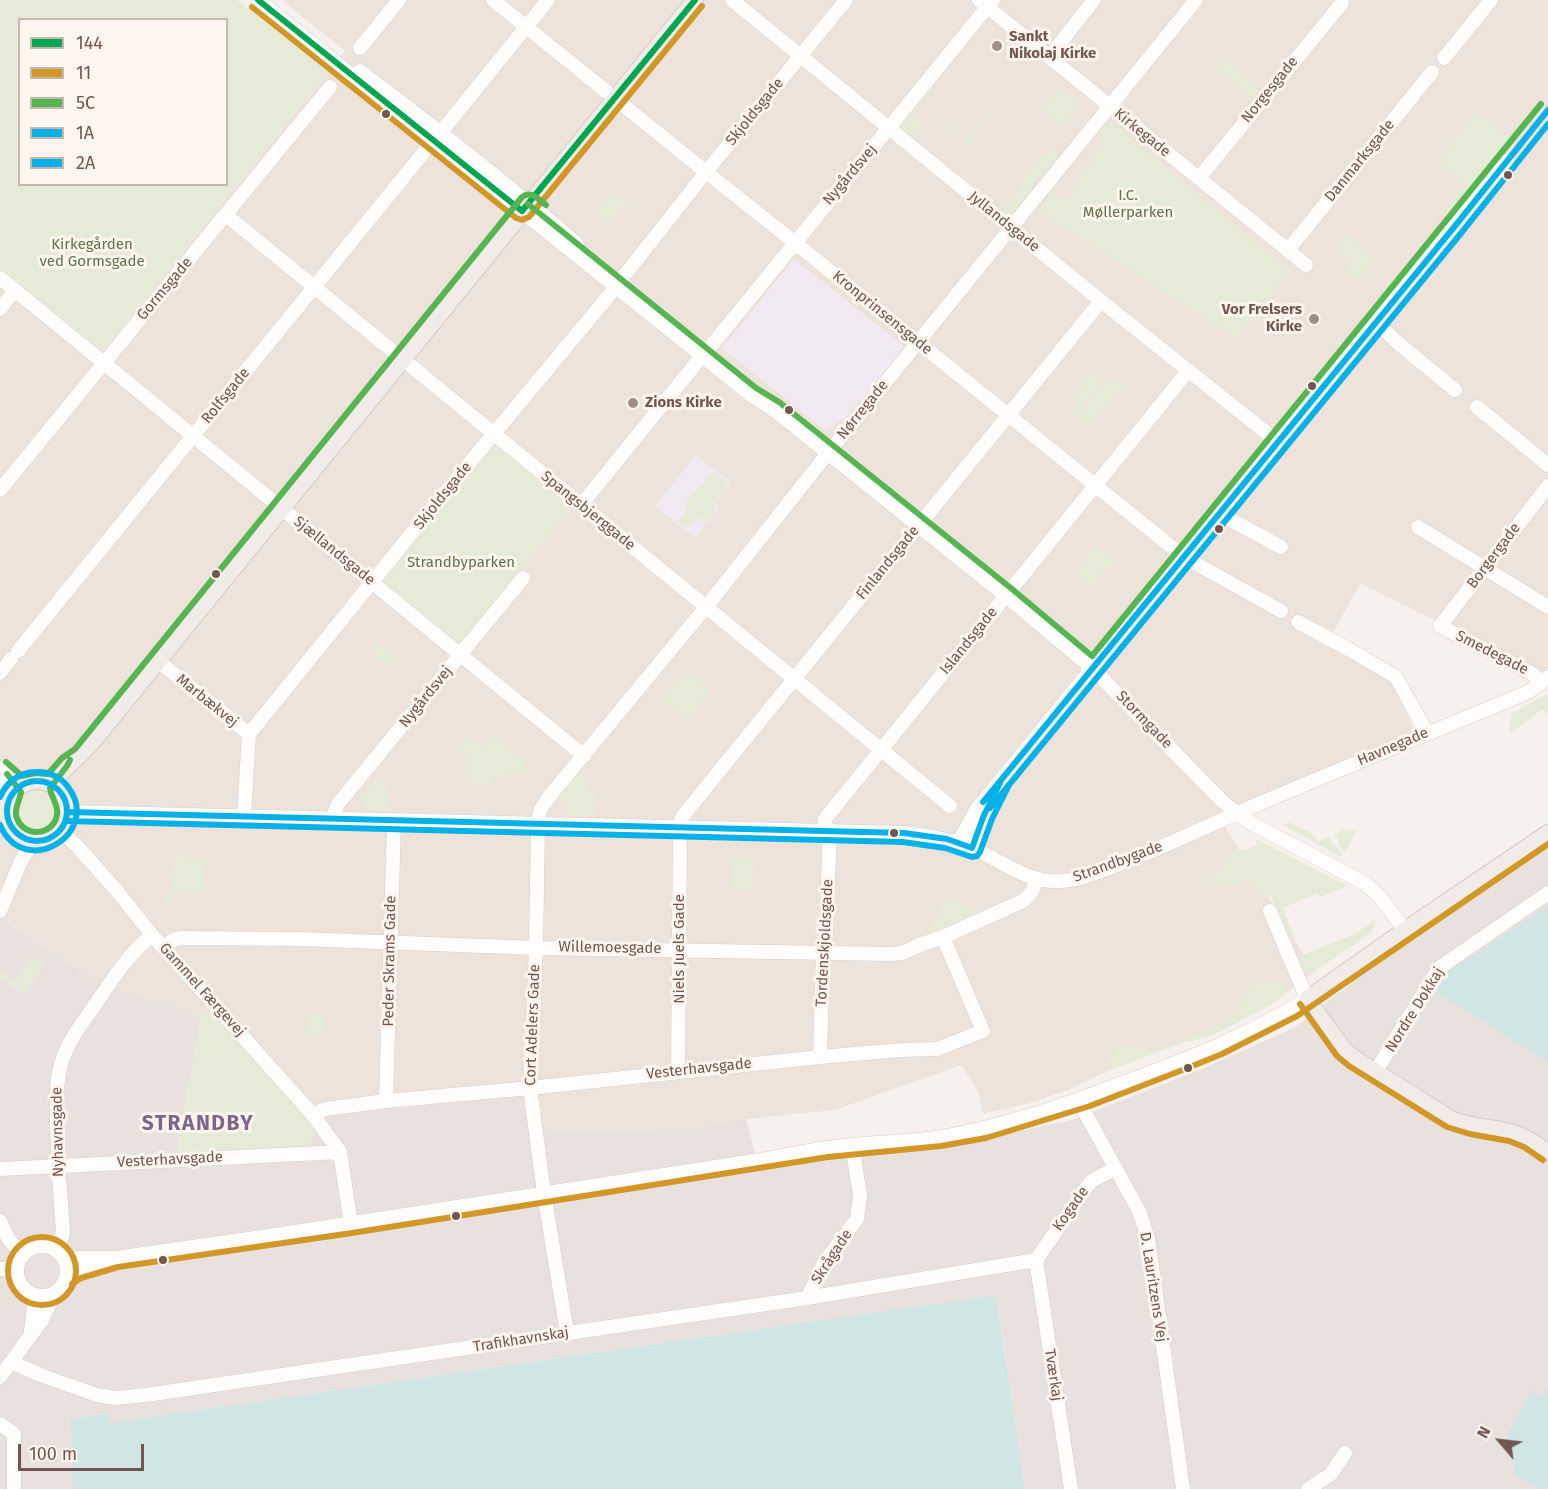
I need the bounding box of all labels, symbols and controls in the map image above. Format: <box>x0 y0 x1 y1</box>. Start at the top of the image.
legend <box>18 18 228 186</box>
place label: Sankt Nikolaj Kirke <box>1009 28 1096 63</box>
text: 144 <box>76 32 103 54</box>
marker: Sankt Nikolaj Kirke <box>990 39 1004 53</box>
street label: Norgesgade <box>1238 53 1302 127</box>
text: 11 <box>76 62 91 84</box>
street label: Skjoldsgade <box>722 75 788 149</box>
text: 5C <box>76 92 95 114</box>
street label: Kirkegade <box>1110 105 1174 161</box>
unlabelled marker <box>380 108 392 120</box>
street label: Danmarksgade <box>1321 116 1399 206</box>
text: 1A <box>76 122 94 144</box>
street label: Nygårdsvej <box>819 141 881 209</box>
text: 2A <box>76 152 95 174</box>
unlabelled marker <box>1502 169 1514 181</box>
park label: I.C. Møllerparken <box>1083 187 1173 222</box>
street label: Jyllandsgade <box>965 188 1043 256</box>
park label: Kirkegården ved Gormsgade <box>39 236 145 271</box>
street label: Gormsgade <box>133 254 197 324</box>
street label: Kronprinsensgade <box>828 267 936 359</box>
place label: Vor Frelsers Kirke <box>1222 301 1302 336</box>
marker: Vor Frelsers Kirke <box>1307 312 1321 326</box>
street label: Rolfsgade <box>198 364 254 428</box>
street label: Nørregade <box>834 377 892 443</box>
unlabelled marker <box>1306 380 1318 392</box>
place label: Zions Kirke <box>645 394 722 412</box>
marker: Zions Kirke <box>626 396 640 410</box>
unlabelled marker <box>783 404 795 416</box>
street label: Skjoldsgade <box>410 459 476 533</box>
street label: Spangsbjerggade <box>537 467 639 555</box>
street label: Sjællandsgade <box>290 513 378 589</box>
street label: Borgergade <box>1463 520 1525 592</box>
street label: Finlandsgade <box>853 522 923 604</box>
unlabelled marker <box>1213 523 1225 535</box>
park label: Strandbyparken <box>407 554 515 572</box>
unlabelled marker <box>210 568 222 580</box>
street label: Islandsgade <box>936 604 1002 678</box>
street label: Smedegade <box>1453 627 1531 679</box>
street label: Nygårdsvej <box>396 663 456 731</box>
street label: Marbækvej <box>172 671 242 731</box>
street label: Stormgade <box>1112 687 1176 753</box>
street label: Havnegade <box>1355 724 1431 770</box>
unlabelled marker <box>888 827 900 839</box>
street label: Strandbygade <box>1071 838 1165 886</box>
street label: Tordenskjoldsgade <box>813 879 837 1007</box>
street label: Niels Juels Gade <box>671 894 689 1004</box>
street label: Peder Skrams Gade <box>380 895 400 1027</box>
street label: Willemoesgade <box>558 938 662 958</box>
street label: Gammel Færgevej <box>155 939 249 1041</box>
street label: Cort Adelers Gade <box>522 964 544 1086</box>
street label: Nordre Dokkaj <box>1382 964 1448 1056</box>
street label: Vesterhavsgade <box>645 1055 753 1083</box>
unlabelled marker <box>1182 1062 1194 1074</box>
street label: Nyhavnsgade <box>48 1087 68 1177</box>
district label: STRANDBY <box>142 1111 254 1137</box>
street label: Vesterhavsgade <box>117 1148 223 1172</box>
street label: Kogade <box>1049 1183 1093 1235</box>
unlabelled marker <box>450 1210 462 1222</box>
street label: Skrågade <box>808 1226 856 1288</box>
street label: D. Lauritzens Vej <box>1135 1231 1171 1343</box>
unlabelled marker <box>157 1254 169 1266</box>
street label: Trafikhavnskaj <box>472 1324 570 1356</box>
street label: Tværkaj <box>1040 1348 1066 1402</box>
north arrow <box>1470 1411 1530 1471</box>
text: N <box>1473 1423 1495 1441</box>
scale bar <box>21 1432 147 1470</box>
text: 100 m <box>29 1443 77 1465</box>

